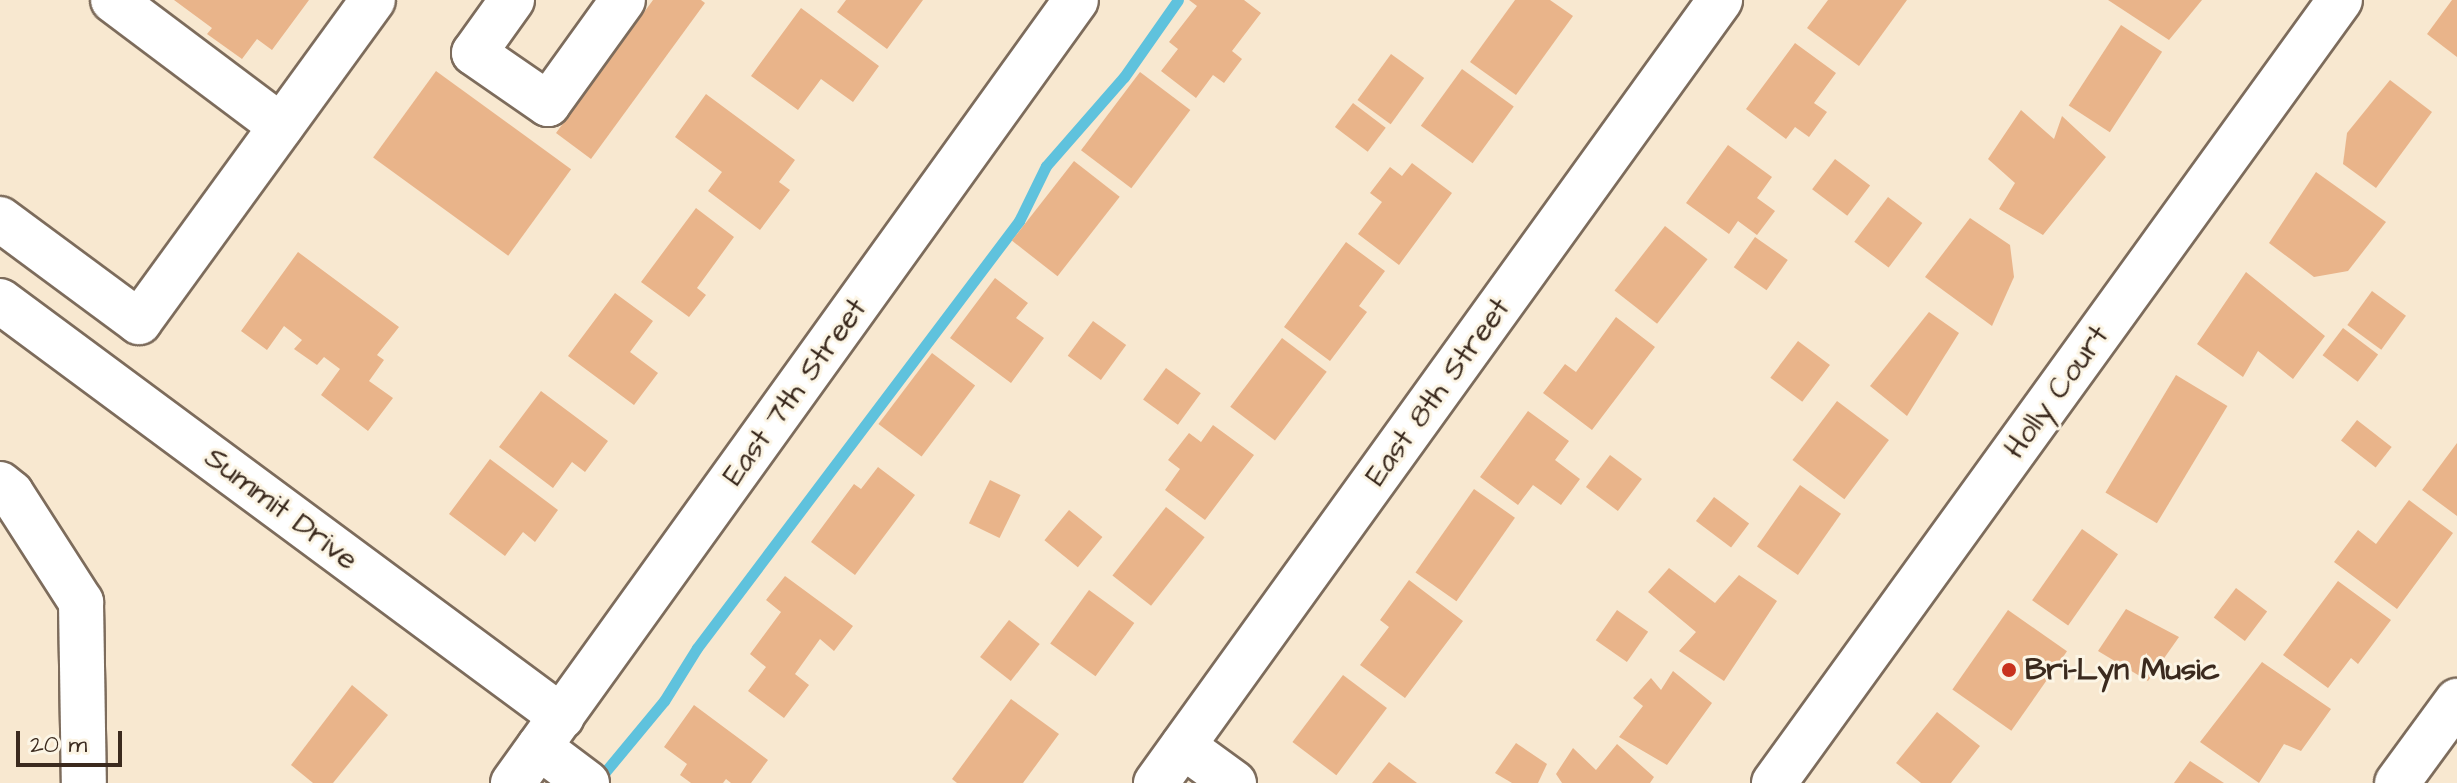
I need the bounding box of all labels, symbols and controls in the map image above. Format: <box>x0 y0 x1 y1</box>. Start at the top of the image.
street label: East 8th Street <box>1358 291 1518 493</box>
street label: East 7th Street <box>715 292 875 492</box>
street label: Holly Court <box>1997 319 2117 465</box>
street label: Summit Drive <box>197 440 365 578</box>
place label: Bri-Lyn Music <box>2025 652 2220 688</box>
marker: Bri-Lyn Music <box>2000 661 2018 679</box>
scale bar <box>20 715 126 765</box>
text: 20 m <box>30 728 87 762</box>

